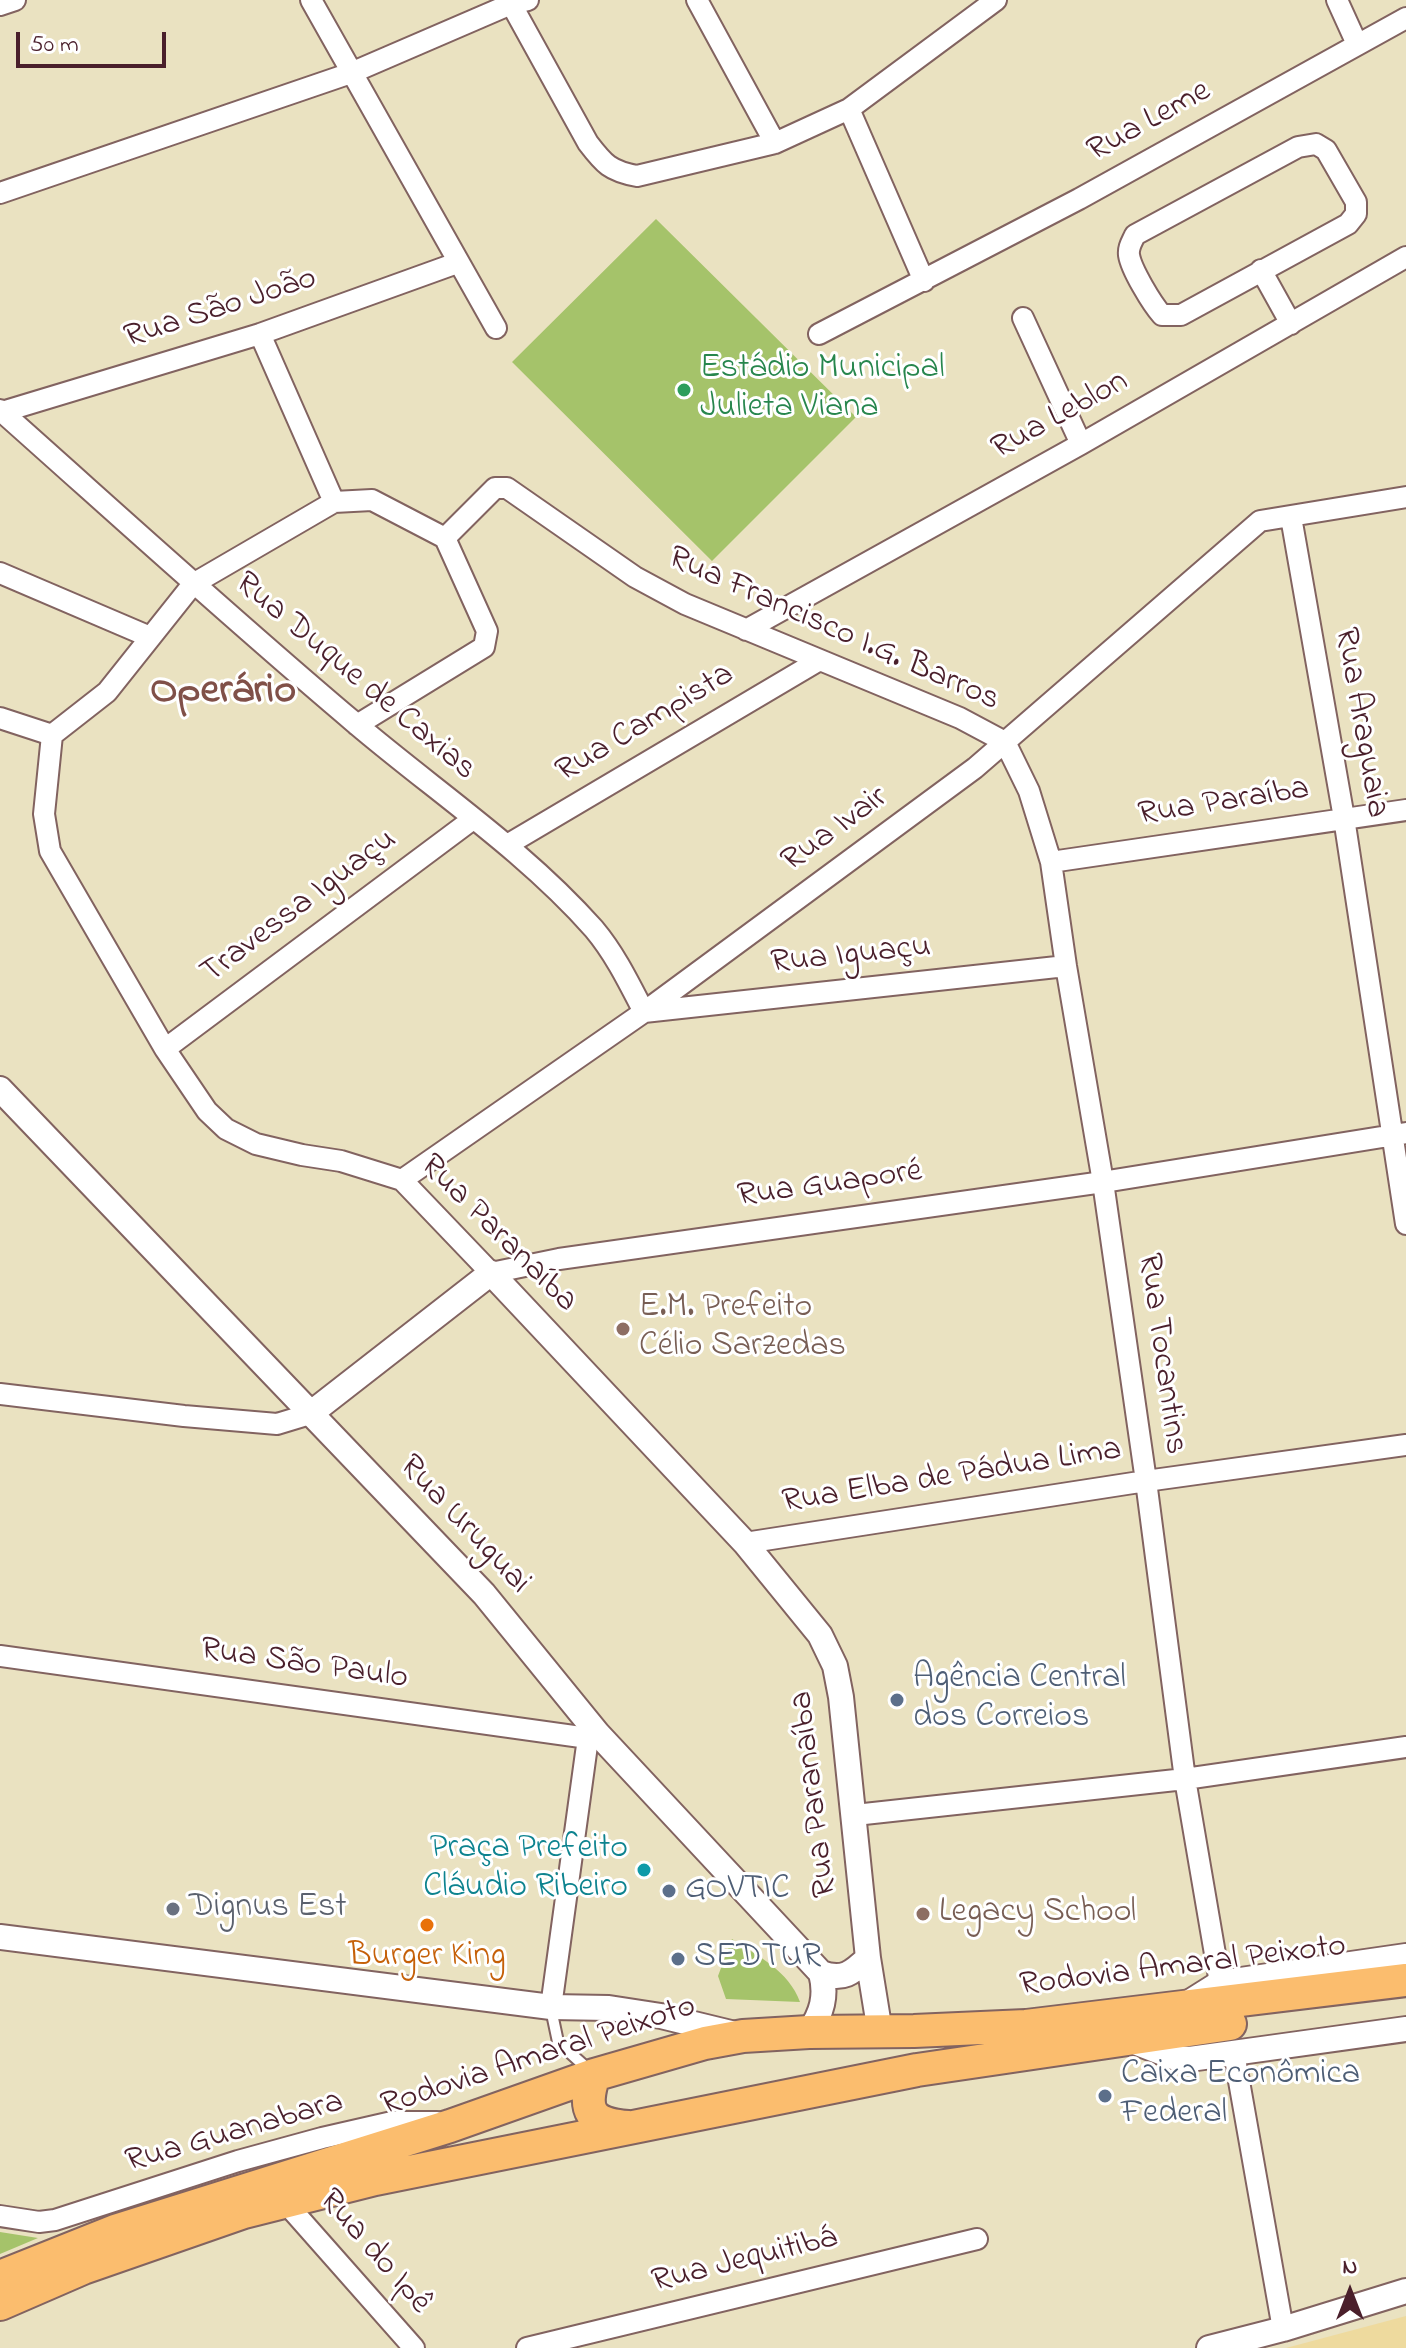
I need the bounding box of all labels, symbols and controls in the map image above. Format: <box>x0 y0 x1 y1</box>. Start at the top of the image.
scale bar <box>20 16 170 66</box>
text: 50 m <box>30 28 79 63</box>
street label: Rua Leme <box>1081 73 1219 173</box>
street label: Rua São João <box>120 260 322 360</box>
place label: Estádio Municipal Julieta Viana <box>700 350 945 430</box>
street label: Rua Leblon <box>986 363 1136 471</box>
marker: Estádio Municipal Julieta Viana <box>675 381 693 399</box>
street label: Rua Francisco I.G. Barros <box>661 539 1005 723</box>
street label: Rua Duque de Caxias <box>225 565 483 791</box>
street label: Rua Araguaia <box>1322 625 1396 821</box>
street label: Rua Campista <box>550 656 742 794</box>
district label: Operário <box>150 669 296 719</box>
street label: Rua Paraíba <box>1136 770 1312 838</box>
street label: Rua Ivair <box>775 779 897 883</box>
street label: Travessa Iguaçu <box>194 821 406 995</box>
street label: Rua Iguaçu <box>769 928 933 986</box>
street label: Rua Paranaíba <box>409 1147 585 1323</box>
street label: Rua Guaporé <box>735 1153 925 1219</box>
street label: Rua Tocantins <box>1126 1251 1194 1457</box>
place label: E.M. Prefeito Célio Sarzedas <box>639 1289 846 1368</box>
marker: E.M. Prefeito Célio Sarzedas <box>614 1320 632 1338</box>
street label: Rua Elba de Pádua Lima <box>780 1431 1124 1525</box>
street label: Rua Uruguai <box>388 1448 538 1604</box>
street label: Rua São Paulo <box>198 1631 410 1701</box>
place label: Agência Central dos Correios <box>913 1660 1126 1740</box>
street label: Rua Paranaíba <box>783 1689 849 1899</box>
marker: Agência Central dos Correios <box>888 1691 906 1709</box>
place label: Praça Prefeito Cláudio Ribeiro <box>423 1830 628 1910</box>
marker: Praça Prefeito Cláudio Ribeiro <box>635 1861 653 1879</box>
place label: GOVTIC <box>685 1871 790 1911</box>
marker: GOVTIC <box>660 1882 678 1900</box>
place label: Dignus Est <box>189 1889 347 1929</box>
place label: Legacy School <box>939 1894 1136 1934</box>
marker: Dignus Est <box>164 1900 182 1918</box>
marker: Legacy School <box>914 1905 932 1923</box>
marker: Burger King <box>418 1916 436 1934</box>
street label: Rodovia Amaral Peixoto <box>1018 1928 1348 2008</box>
place label: Burger King <box>348 1938 506 1978</box>
place label: SEDTUR <box>694 1939 821 1979</box>
marker: SEDTUR <box>669 1950 687 1968</box>
street label: Rodovia Amaral Peixoto <box>377 1988 701 2128</box>
place label: Caixa Econômica Federal <box>1121 2056 1360 2136</box>
street label: Rua Guanabara <box>122 2083 348 2185</box>
marker: Caixa Econômica Federal <box>1096 2087 1114 2105</box>
street label: Rua do Ipê <box>308 2182 438 2324</box>
street label: Rua Jequitibá <box>648 2219 842 2305</box>
north arrow <box>1310 2252 1390 2332</box>
text: N <box>1343 2252 1357 2284</box>

